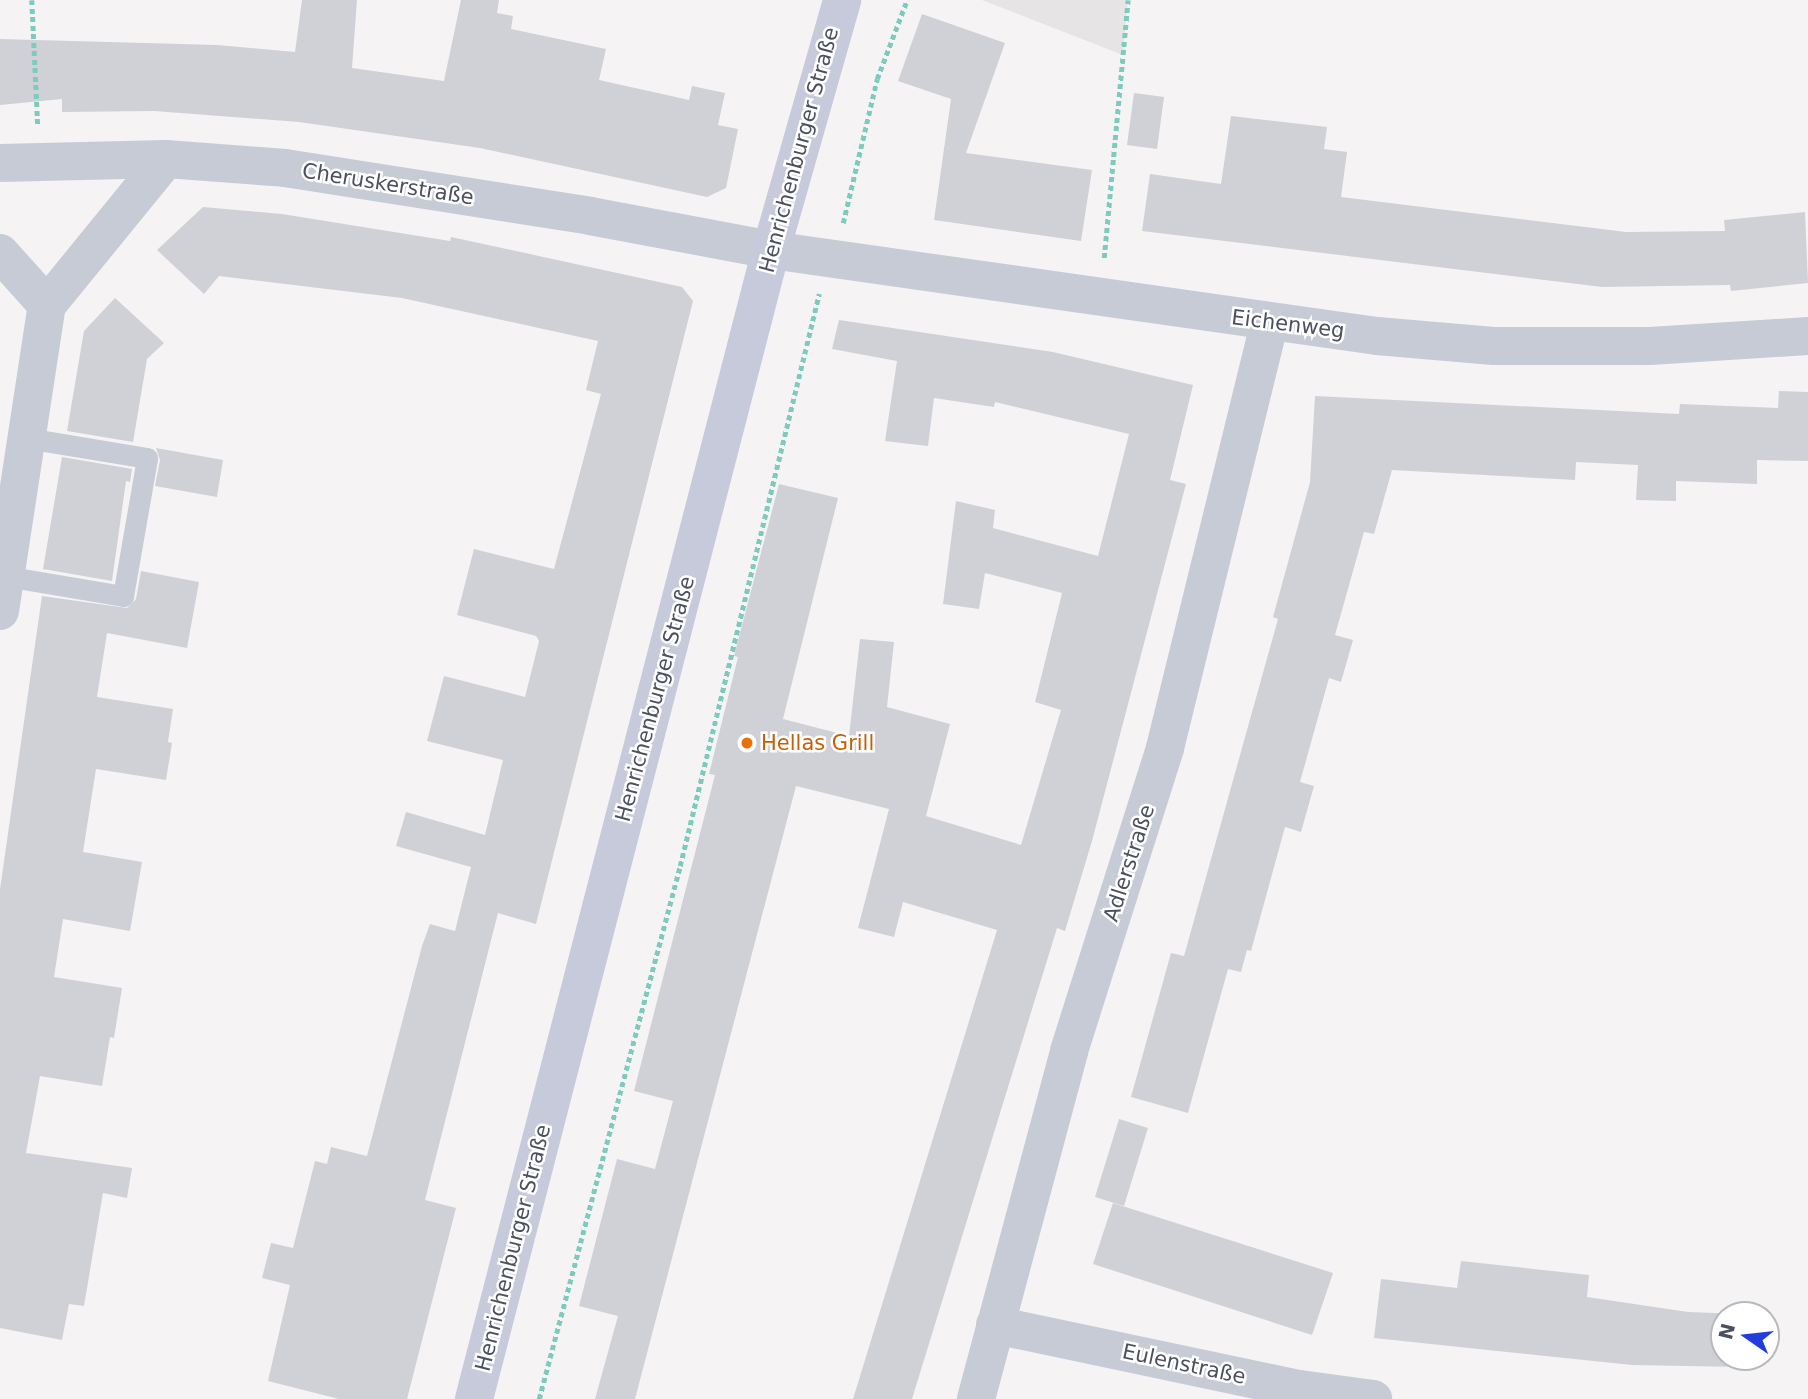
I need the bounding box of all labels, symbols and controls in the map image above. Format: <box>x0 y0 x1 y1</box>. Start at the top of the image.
street label: Henrichenburger Straße <box>754 24 844 276</box>
street label: Cheruskerstraße <box>300 158 476 210</box>
street label: Eichenweg <box>1230 305 1346 343</box>
street label: Henrichenburger Straße <box>610 573 700 825</box>
place label: Hellas Grill <box>761 730 874 756</box>
marker: Hellas Grill <box>739 735 755 751</box>
street label: Adlerstraße <box>1098 801 1160 925</box>
street label: Henrichenburger Straße <box>470 1122 556 1374</box>
north arrow <box>1710 1301 1780 1371</box>
text: N <box>1714 1321 1739 1342</box>
street label: Eulenstraße <box>1120 1339 1248 1389</box>

